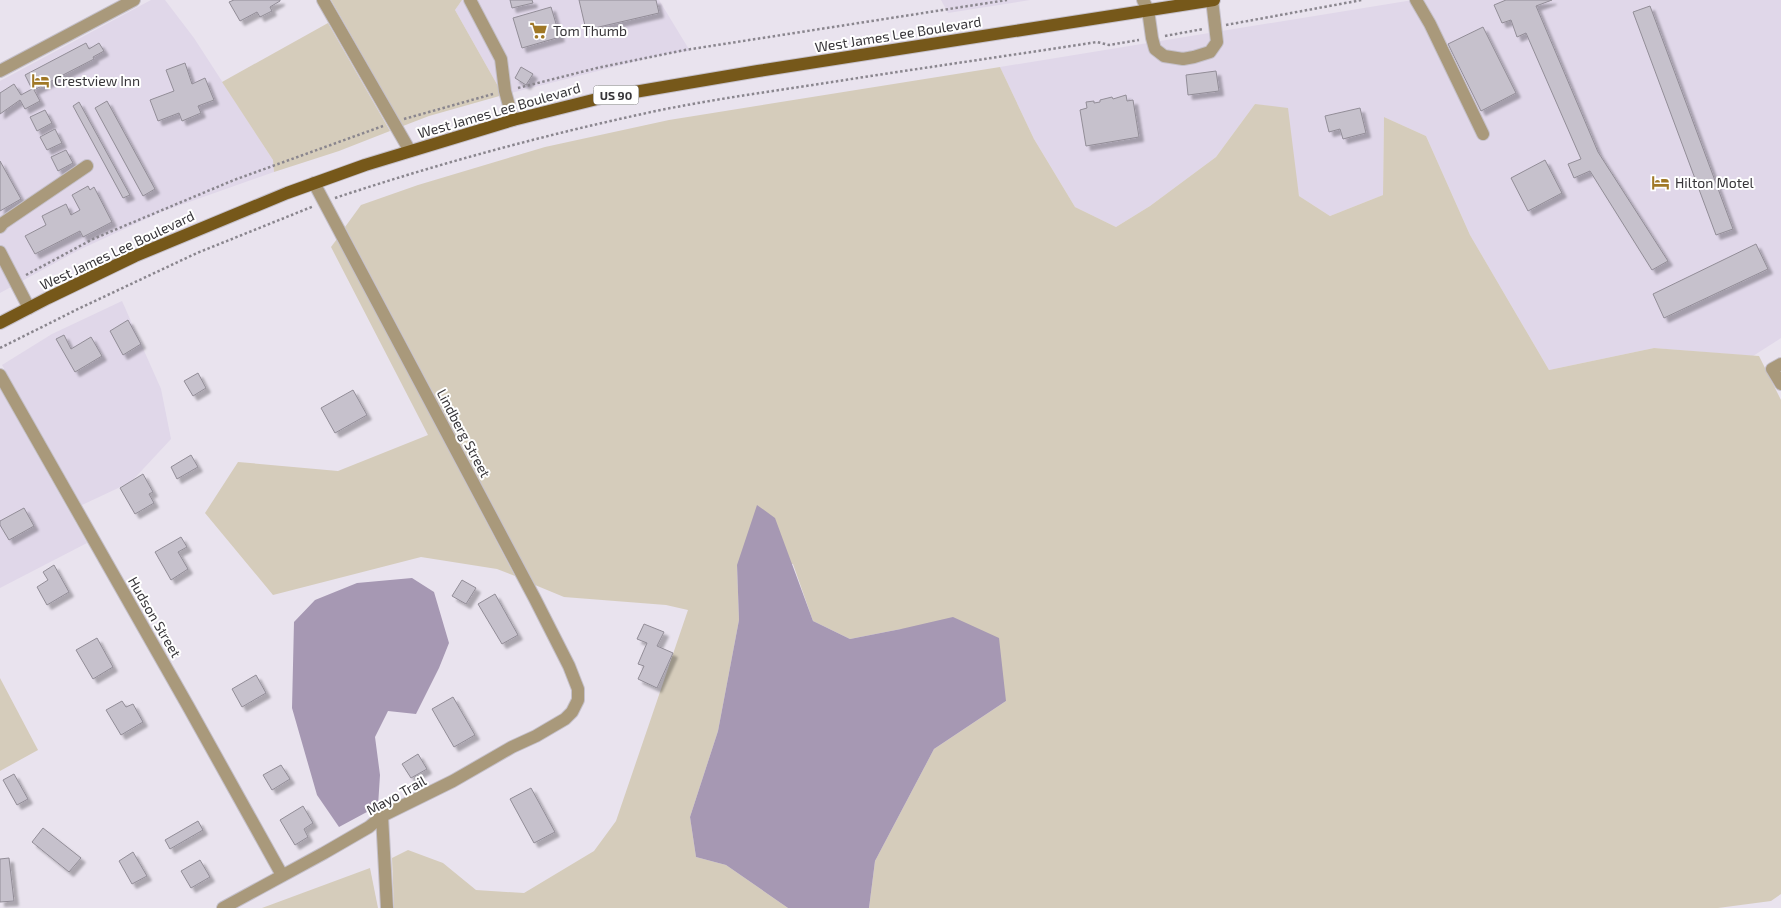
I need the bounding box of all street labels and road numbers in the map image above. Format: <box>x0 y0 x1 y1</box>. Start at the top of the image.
street label: West James Lee Boulevard <box>814 12 982 56</box>
street label: West James Lee Boulevard <box>416 79 582 141</box>
road number: US 90 <box>594 86 638 104</box>
street label: West James Lee Boulevard <box>37 207 197 293</box>
street label: Lindberg Street <box>434 386 494 480</box>
street label: Hudson Street <box>125 574 185 660</box>
street label: Mayo Trail <box>363 771 430 818</box>

